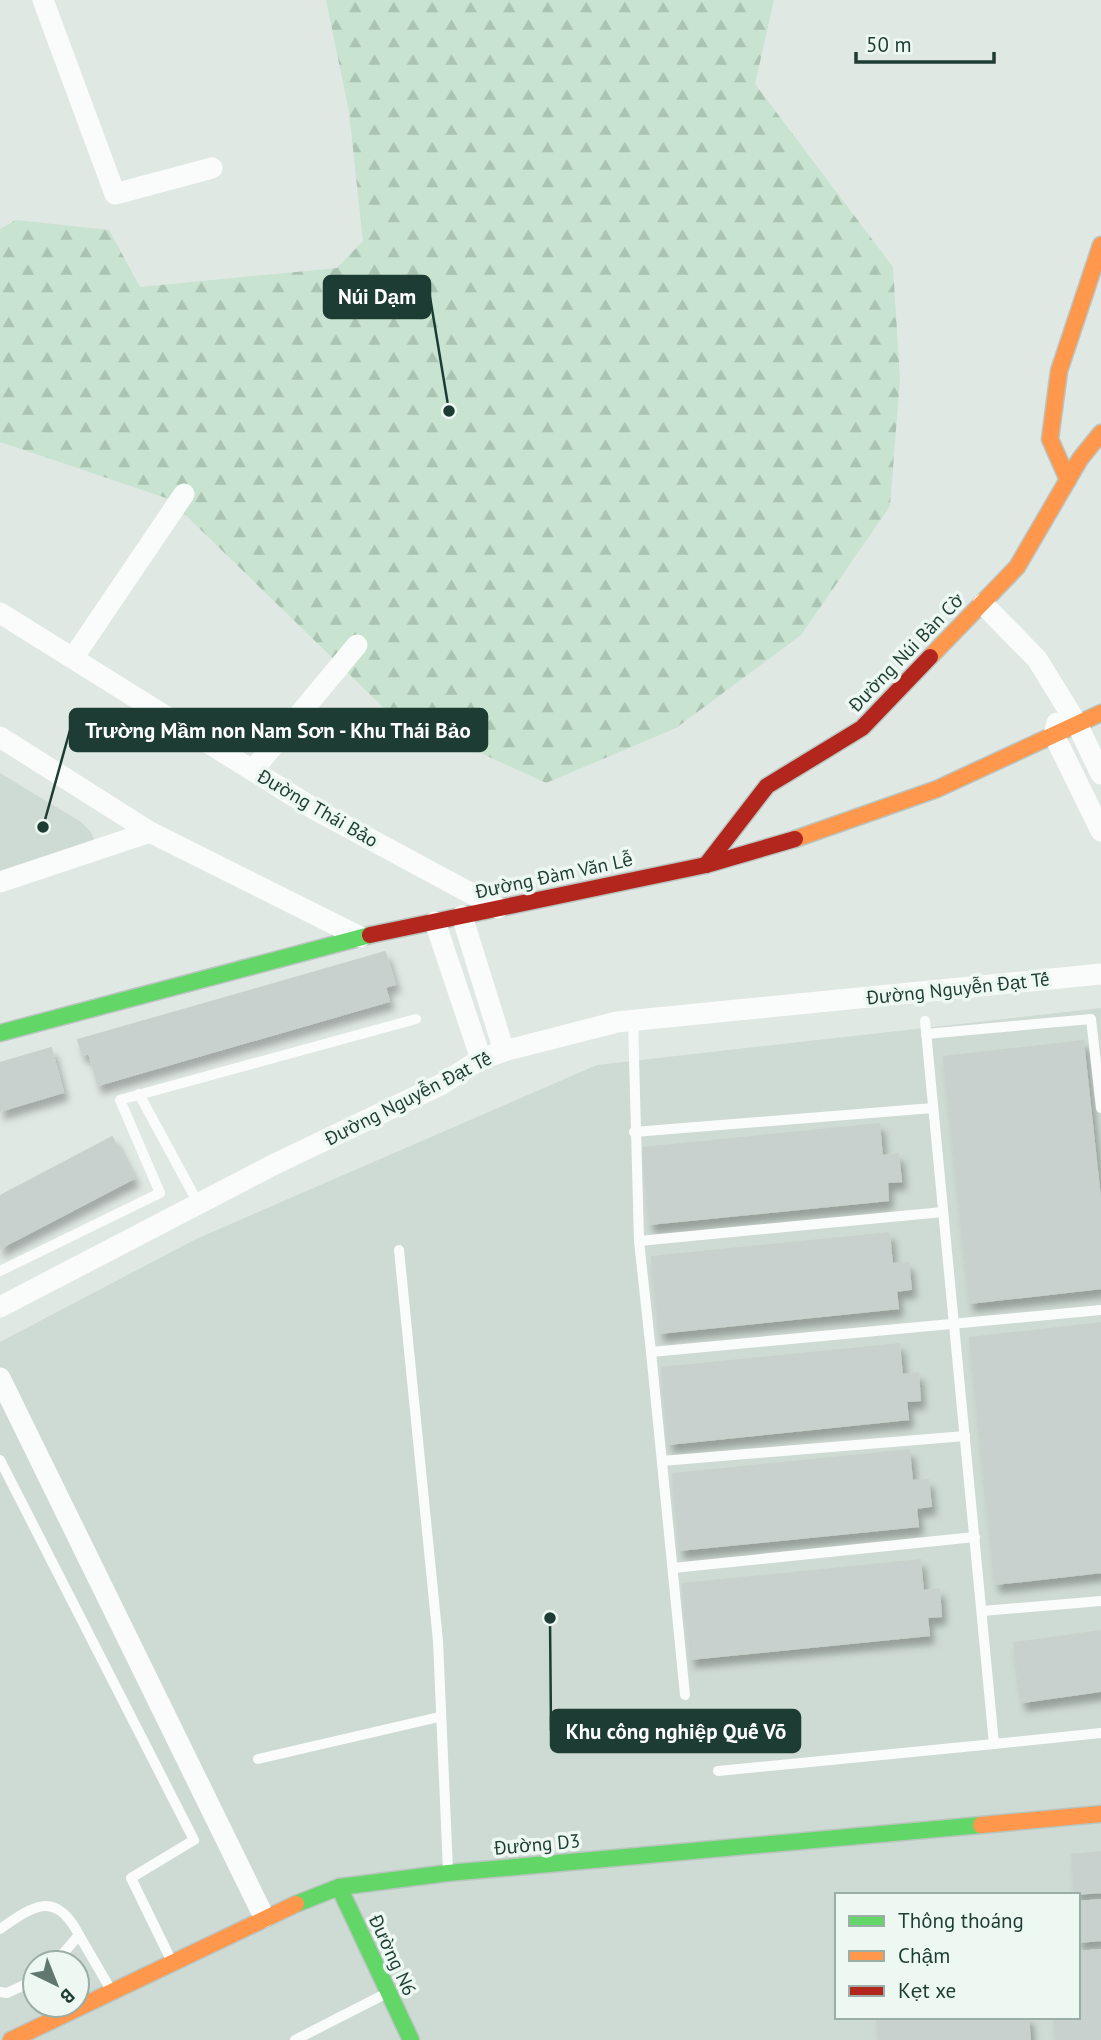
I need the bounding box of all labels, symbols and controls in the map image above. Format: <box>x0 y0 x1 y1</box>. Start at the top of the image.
scale bar <box>856 21 994 65</box>
text: 50 m <box>866 31 912 58</box>
callout: Núi Dạm <box>324 276 430 318</box>
text: Núi Dạm <box>338 283 416 310</box>
street label: Đường Núi Bàn Cờ <box>843 588 969 717</box>
callout: Trường Mầm non Nam Sơn - Khu Thái Bảo <box>70 709 487 751</box>
text: Trường Mầm non Nam Sơn - Khu Thái Bảo <box>85 717 471 744</box>
street label: Đường Thái Bảo <box>253 763 383 852</box>
street label: Đường Đàm Văn Lễ <box>472 847 635 904</box>
street label: Đường Nguyễn Đạt Tế <box>864 966 1051 1010</box>
street label: Đường Nguyễn Đạt Tế <box>320 1046 495 1151</box>
callout: Khu công nghiệp Quế Võ <box>551 1710 800 1752</box>
text: Khu công nghiệp Quế Võ <box>566 1718 786 1745</box>
street label: Đường D3 <box>492 1828 581 1860</box>
legend <box>835 1893 1080 2019</box>
text: Thông thoáng <box>898 1907 1024 1934</box>
street label: Đường N6 <box>363 1910 422 1999</box>
text: Chậm <box>898 1942 950 1969</box>
north arrow <box>21 1949 91 2019</box>
text: Kẹt xe <box>898 1977 956 2004</box>
text: B <box>55 1984 80 2009</box>

